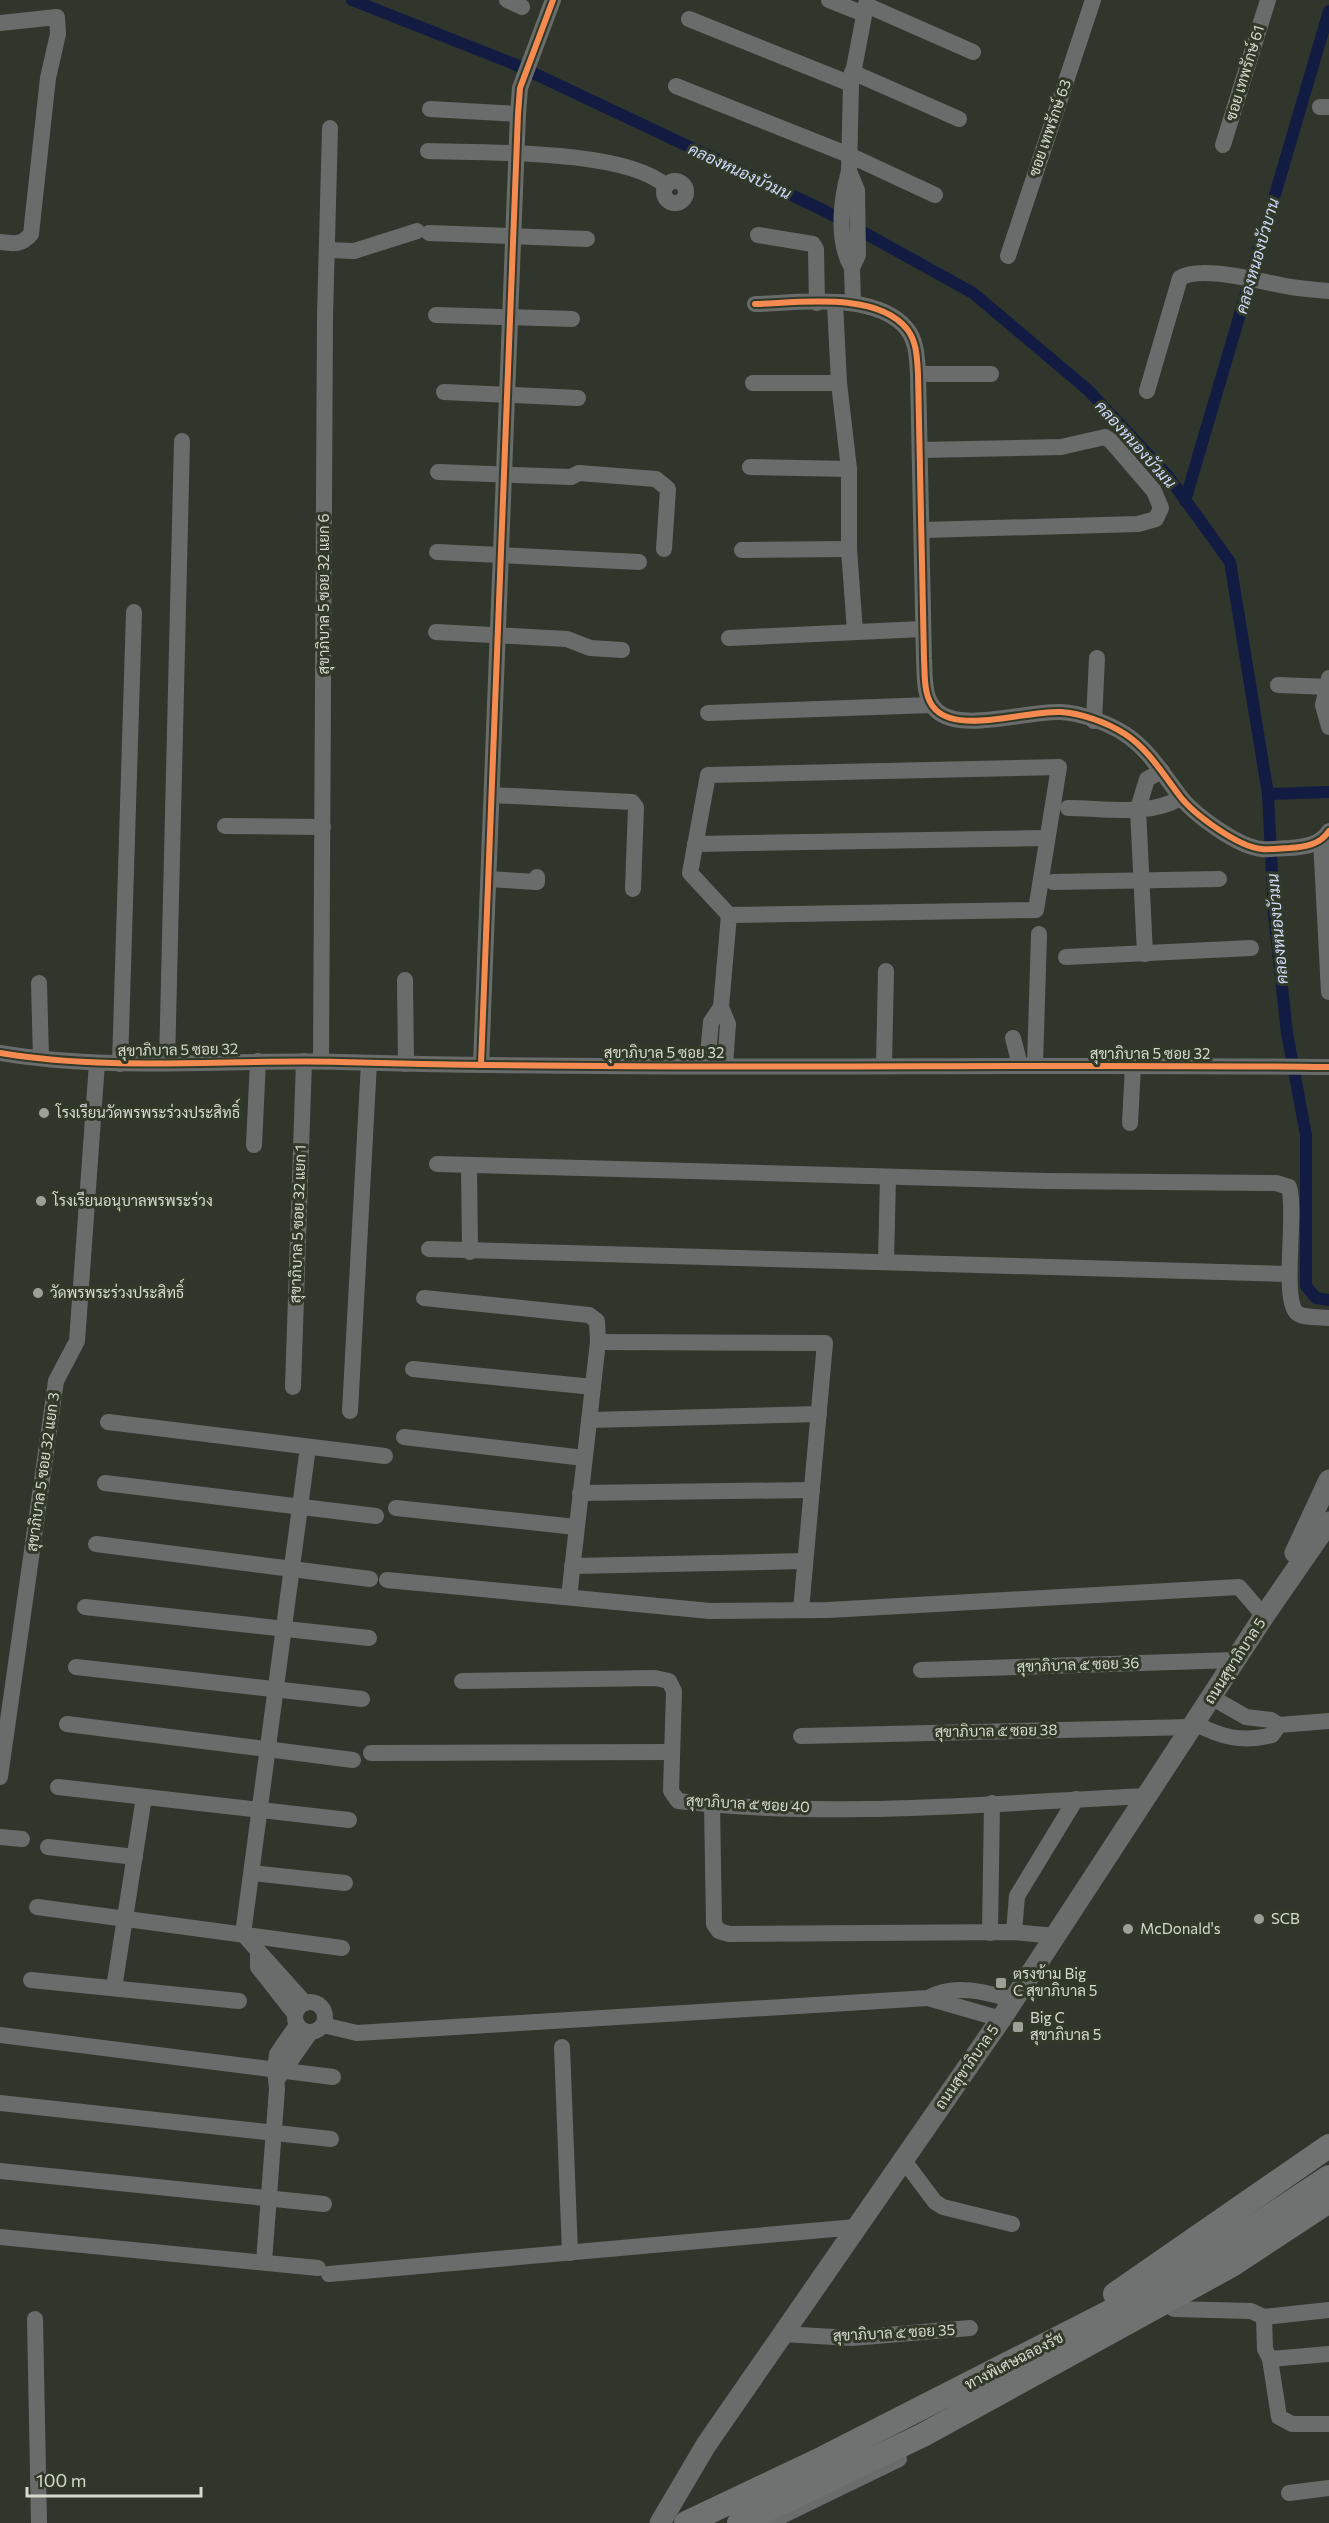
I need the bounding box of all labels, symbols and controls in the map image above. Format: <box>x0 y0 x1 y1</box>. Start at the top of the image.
street label: ซอย เทพรักษ์ 61 <box>1221 23 1267 123</box>
street label: ซอย เทพรักษ์ 63 <box>1024 77 1074 179</box>
water label: คลองหนองบัวมน <box>686 138 795 203</box>
water label: คลองหนองบัวบาน <box>1231 196 1282 316</box>
water label: คลองหนองบัวมน <box>1092 396 1181 491</box>
street label: สุขาภิบาล 5 ซอย 32 แยก 6 <box>314 513 335 675</box>
water label: คลองหนองบัวมน <box>1262 873 1291 985</box>
street label: สุขาภิบาล 5 ซอย 32 <box>118 1039 238 1062</box>
street label: สุขาภิบาล 5 ซอย 32 <box>604 1043 724 1064</box>
street label: สุขาภิบาล 5 ซอย 32 <box>1090 1044 1210 1065</box>
place label: โรงเรียนวัดพรพระร่วงประสิทธิ์ <box>55 1098 240 1121</box>
marker: โรงเรียนวัดพรพระร่วงประสิทธิ์ <box>37 1106 51 1120</box>
street label: สุขาภิบาล 5 ซอย 32 แยก 1 <box>285 1144 312 1304</box>
place label: โรงเรียนอนุบาลพรพระร่วง <box>52 1191 213 1212</box>
marker: โรงเรียนอนุบาลพรพระร่วง <box>34 1194 48 1208</box>
place label: วัดพรพระร่วงประสิทธิ์ <box>50 1278 184 1301</box>
marker: วัดพรพระร่วงประสิทธิ์ <box>31 1286 45 1300</box>
street label: สุขาภิบาล 5 ซอย 32 แยก 3 <box>22 1391 65 1553</box>
street label: ถนนสุขาภิบาล 5 <box>1200 1614 1271 1709</box>
street label: สุขาภิบาล ๕ ซอย 36 <box>1016 1653 1140 1678</box>
street label: สุขาภิบาล ๕ ซอย 38 <box>934 1720 1058 1743</box>
street label: สุขาภิบาล ๕ ซอย 40 <box>686 1791 810 1818</box>
place label: SCB <box>1271 1909 1300 1927</box>
marker: SCB <box>1252 1912 1266 1926</box>
place label: McDonald's <box>1140 1919 1221 1937</box>
marker: McDonald's <box>1121 1922 1135 1936</box>
place label: ตรงข้าม Big C สุขาภิบาล 5 <box>1013 1964 1097 2002</box>
marker: ตรงข้าม Big C สุขาภิบาล 5 <box>994 1976 1008 1990</box>
place label: Big C สุขาภิบาล 5 <box>1030 2008 1101 2046</box>
marker: Big C สุขาภิบาล 5 <box>1011 2020 1025 2034</box>
street label: ถนนสุขาภิบาล 5 <box>930 2021 1004 2114</box>
street label: สุขาภิบาล ๕ ซอย 35 <box>832 2320 956 2347</box>
street label: ทางพิเศษฉลองรัช <box>961 2328 1066 2393</box>
scale bar <box>27 2460 201 2498</box>
text: 100 m <box>36 2469 86 2491</box>

